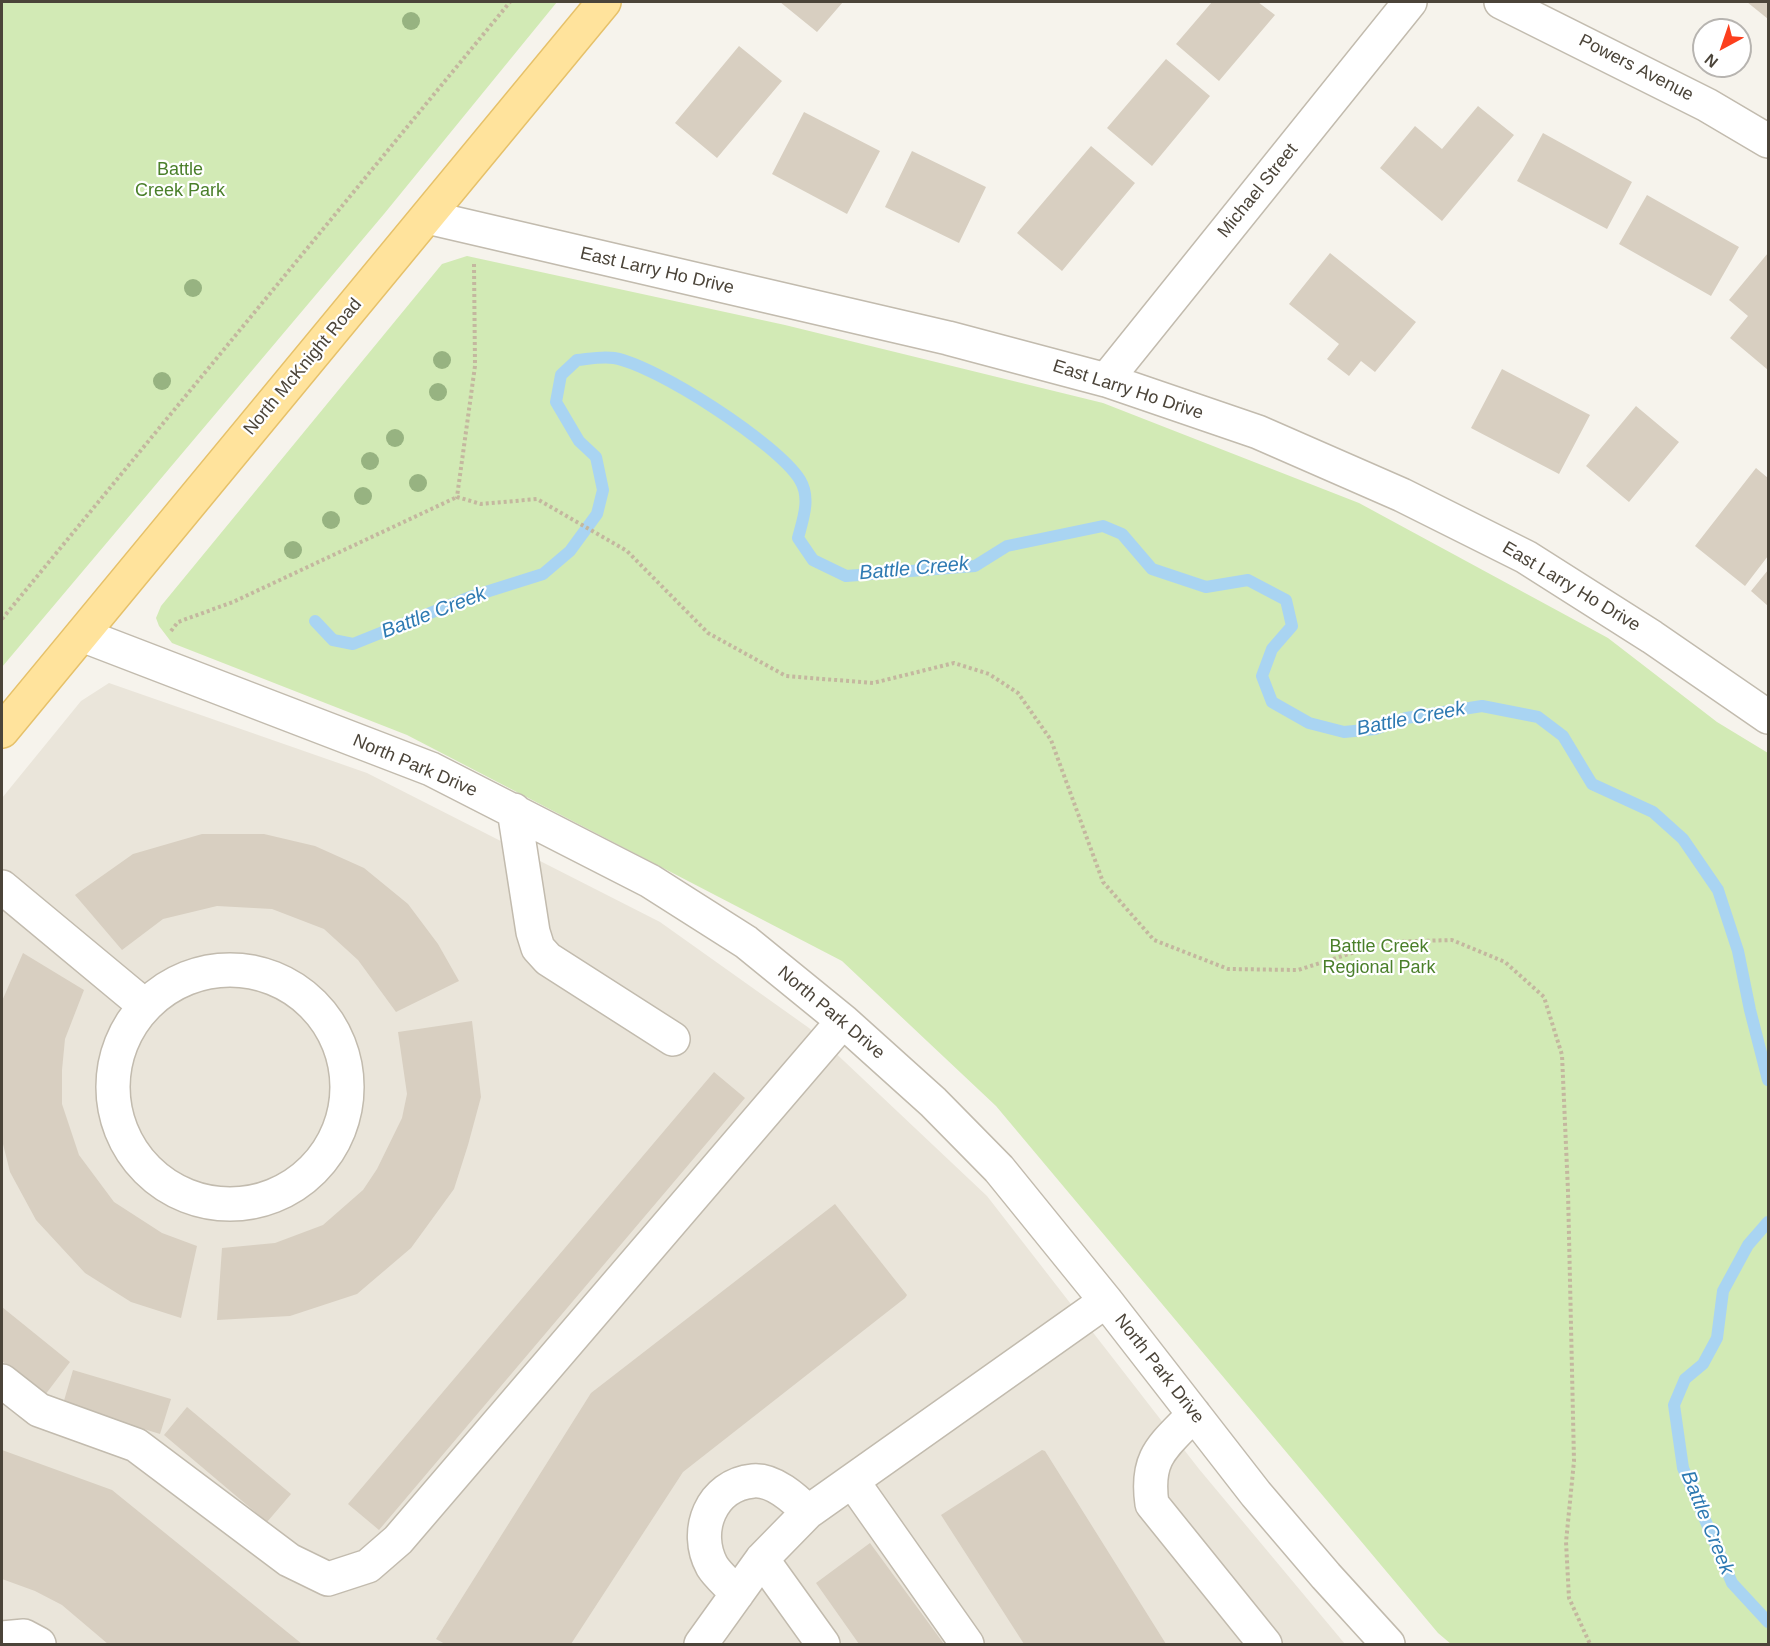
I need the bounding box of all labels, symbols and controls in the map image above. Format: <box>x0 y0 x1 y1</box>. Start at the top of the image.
north arrow <box>1692 18 1752 78</box>
street label: Powers Avenue <box>1575 30 1697 106</box>
text: N <box>1702 50 1721 71</box>
street label: Michael Street <box>1213 139 1303 243</box>
park label: Battle Creek Park <box>135 159 225 201</box>
street label: East Larry Ho Drive <box>578 243 736 299</box>
street label: North McKnight Road <box>239 294 367 440</box>
street label: East Larry Ho Drive <box>1050 355 1206 425</box>
street label: East Larry Ho Drive <box>1498 537 1644 637</box>
water label: Battle Creek <box>858 552 970 586</box>
water label: Battle Creek <box>378 582 490 644</box>
water label: Battle Creek <box>1355 697 1467 741</box>
street label: North Park Drive <box>350 730 480 802</box>
park label: Battle Creek Regional Park <box>1322 936 1436 978</box>
street label: North Park Drive <box>773 962 889 1064</box>
street label: North Park Drive <box>1110 1310 1208 1428</box>
water label: Battle Creek <box>1675 1467 1739 1579</box>

